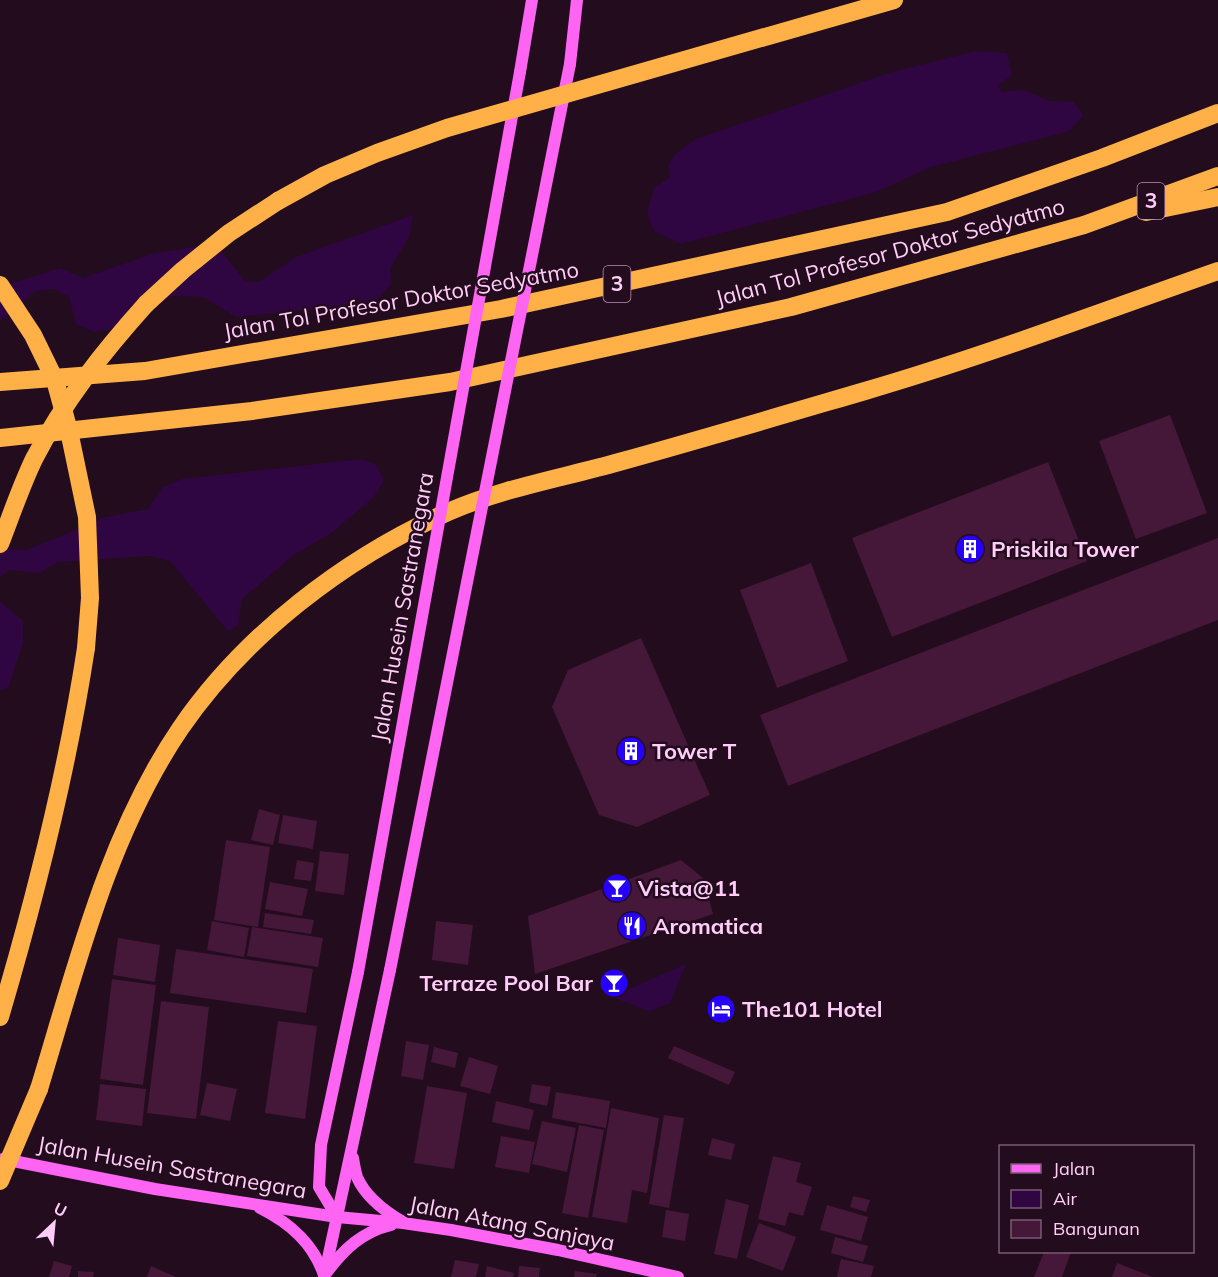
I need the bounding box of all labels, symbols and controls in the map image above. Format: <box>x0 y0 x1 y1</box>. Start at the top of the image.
road number: 3 <box>1138 183 1164 219</box>
street label: Jalan Tol Profesor Doktor Sedyatmo <box>712 192 1068 312</box>
street label: Jalan Tol Profesor Doktor Sedyatmo <box>221 255 581 345</box>
road number: 3 <box>604 266 630 302</box>
street label: Jalan Husein Sastranegara <box>365 470 439 744</box>
building icon: Priskila Tower <box>954 533 986 565</box>
place label: Priskila Tower <box>991 535 1139 563</box>
building icon: Tower T <box>615 735 647 767</box>
place label: Tower T <box>652 737 737 765</box>
bar icon: Vista@11 <box>601 872 633 904</box>
place label: Vista@11 <box>637 874 740 902</box>
restaurant icon: Aromatica <box>616 910 648 942</box>
place label: Aromatica <box>653 912 763 940</box>
bar icon: Terraze Pool Bar <box>598 967 630 999</box>
place label: Terraze Pool Bar <box>419 969 593 997</box>
hotel icon: The101 Hotel <box>705 993 737 1025</box>
place label: The101 Hotel <box>742 995 883 1023</box>
street label: Jalan Husein Sastranegara <box>35 1130 309 1204</box>
legend <box>999 1145 1194 1253</box>
text: Jalan <box>1053 1157 1095 1180</box>
text: Air <box>1053 1187 1078 1210</box>
street label: Jalan Atang Sanjaya <box>407 1189 617 1257</box>
north arrow <box>24 1193 84 1253</box>
text: U <box>51 1198 70 1221</box>
text: Bangunan <box>1053 1217 1140 1240</box>

